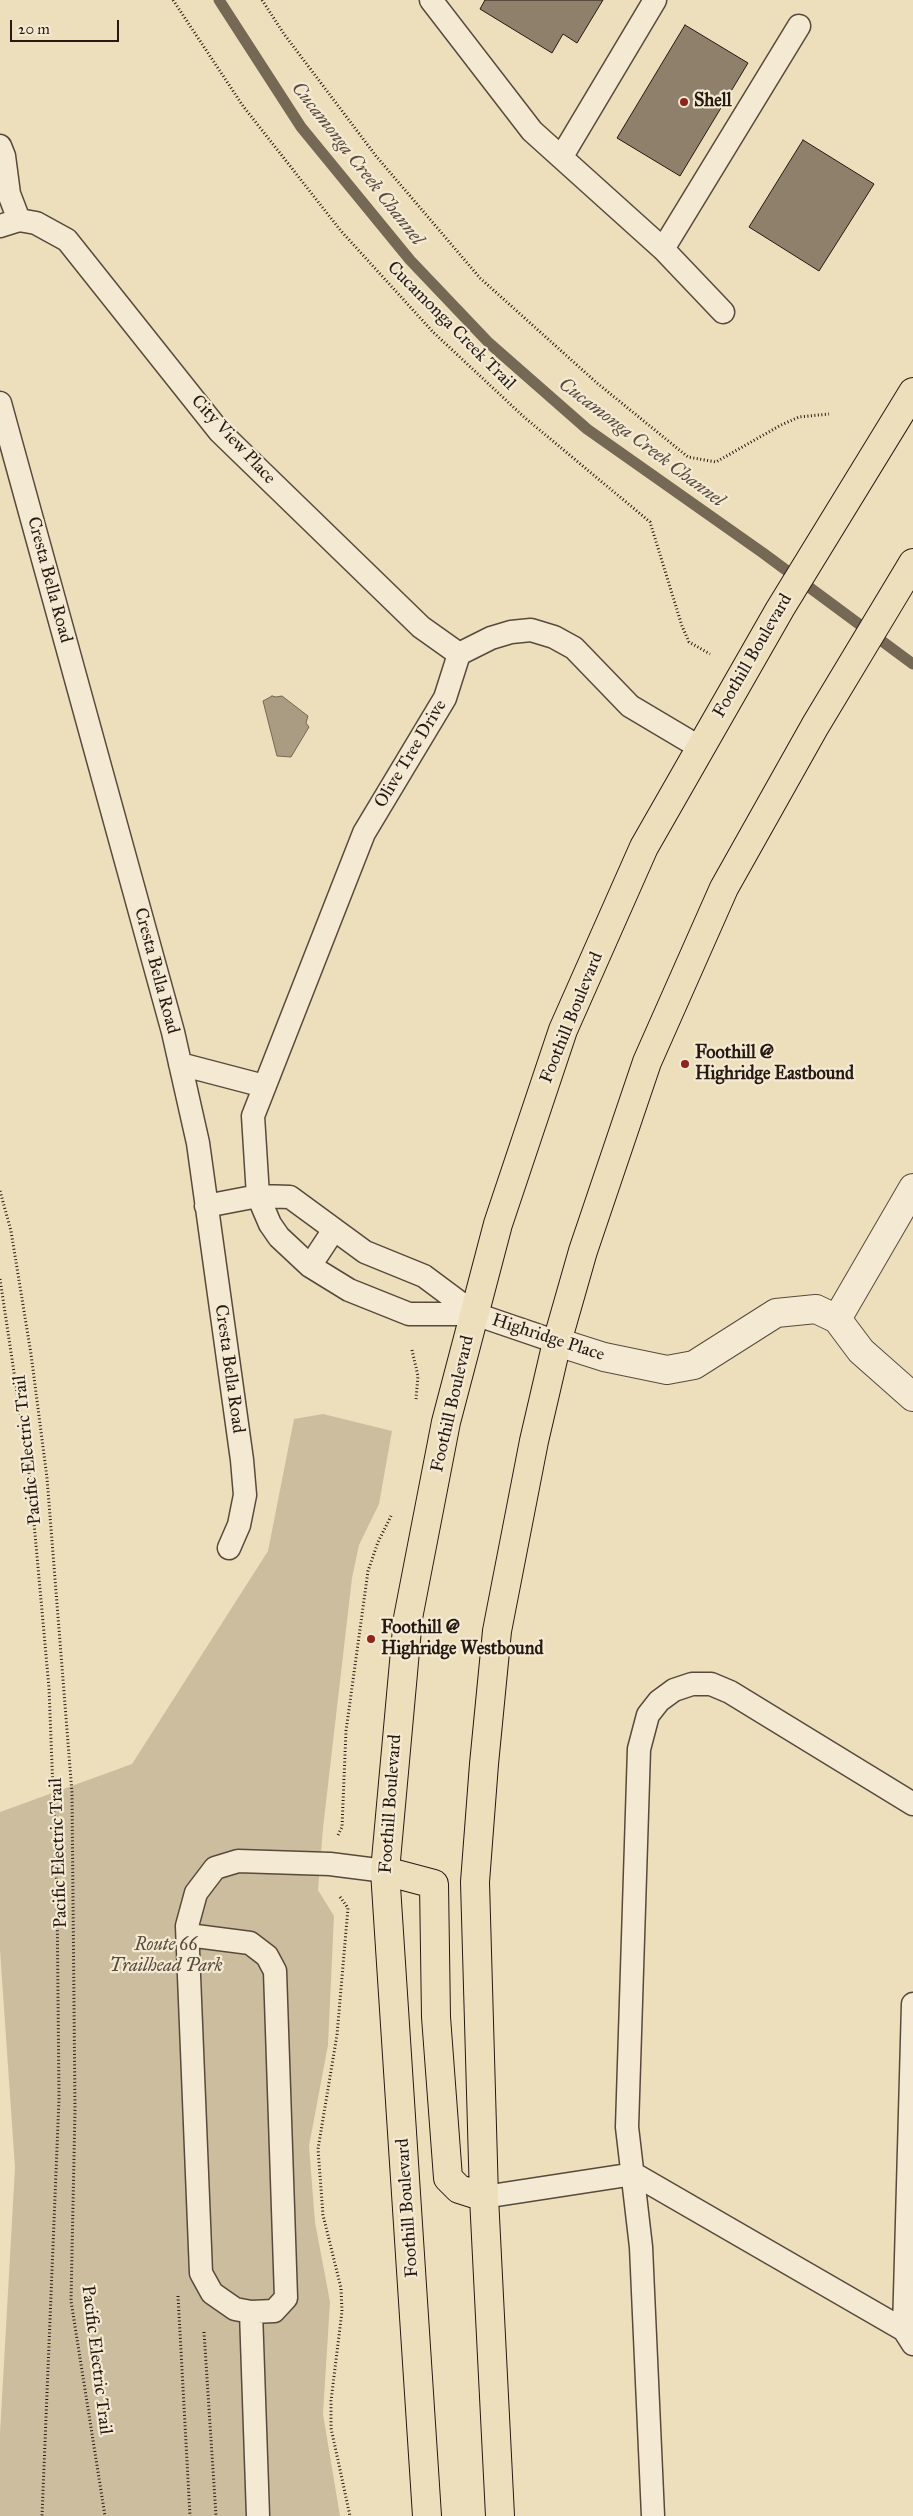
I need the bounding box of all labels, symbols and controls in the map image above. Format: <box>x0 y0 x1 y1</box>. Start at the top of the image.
scale bar <box>12 10 121 42</box>
text: 20 m <box>18 20 50 38</box>
water label: Cucamonga Creek Channel <box>286 78 428 250</box>
place label: Shell <box>694 91 732 113</box>
marker: Shell <box>678 96 690 108</box>
street label: Cucamonga Creek Trail <box>382 257 520 395</box>
water label: Cucamonga Creek Channel <box>554 373 728 513</box>
street label: City View Place <box>186 391 280 489</box>
street label: Cresta Bella Road <box>22 515 76 645</box>
street label: Foothill Boulevard <box>709 590 797 722</box>
street label: Olive Tree Drive <box>370 696 452 812</box>
street label: Cresta Bella Road <box>129 906 183 1036</box>
street label: Foothill Boulevard <box>536 949 608 1087</box>
place label: Foothill @ Highridge Eastbound <box>695 1043 854 1086</box>
marker: Foothill @ Highridge Eastbound <box>679 1058 691 1070</box>
street label: Cresta Bella Road <box>209 1303 249 1435</box>
street label: Highridge Place <box>489 1310 607 1366</box>
street label: Foothill Boulevard <box>427 1334 479 1474</box>
street label: Pacific Electric Trail <box>9 1374 47 1526</box>
place label: Foothill @ Highridge Westbound <box>381 1618 543 1660</box>
marker: Foothill @ Highridge Westbound <box>365 1633 377 1645</box>
street label: Foothill Boulevard <box>375 1734 407 1874</box>
street label: Pacific Electric Trail <box>46 1777 72 1929</box>
park label: Route 66 Trailhead Park <box>109 1935 223 1978</box>
street label: Foothill Boulevard <box>392 2138 424 2278</box>
street label: Pacific Electric Trail <box>76 2284 116 2436</box>

